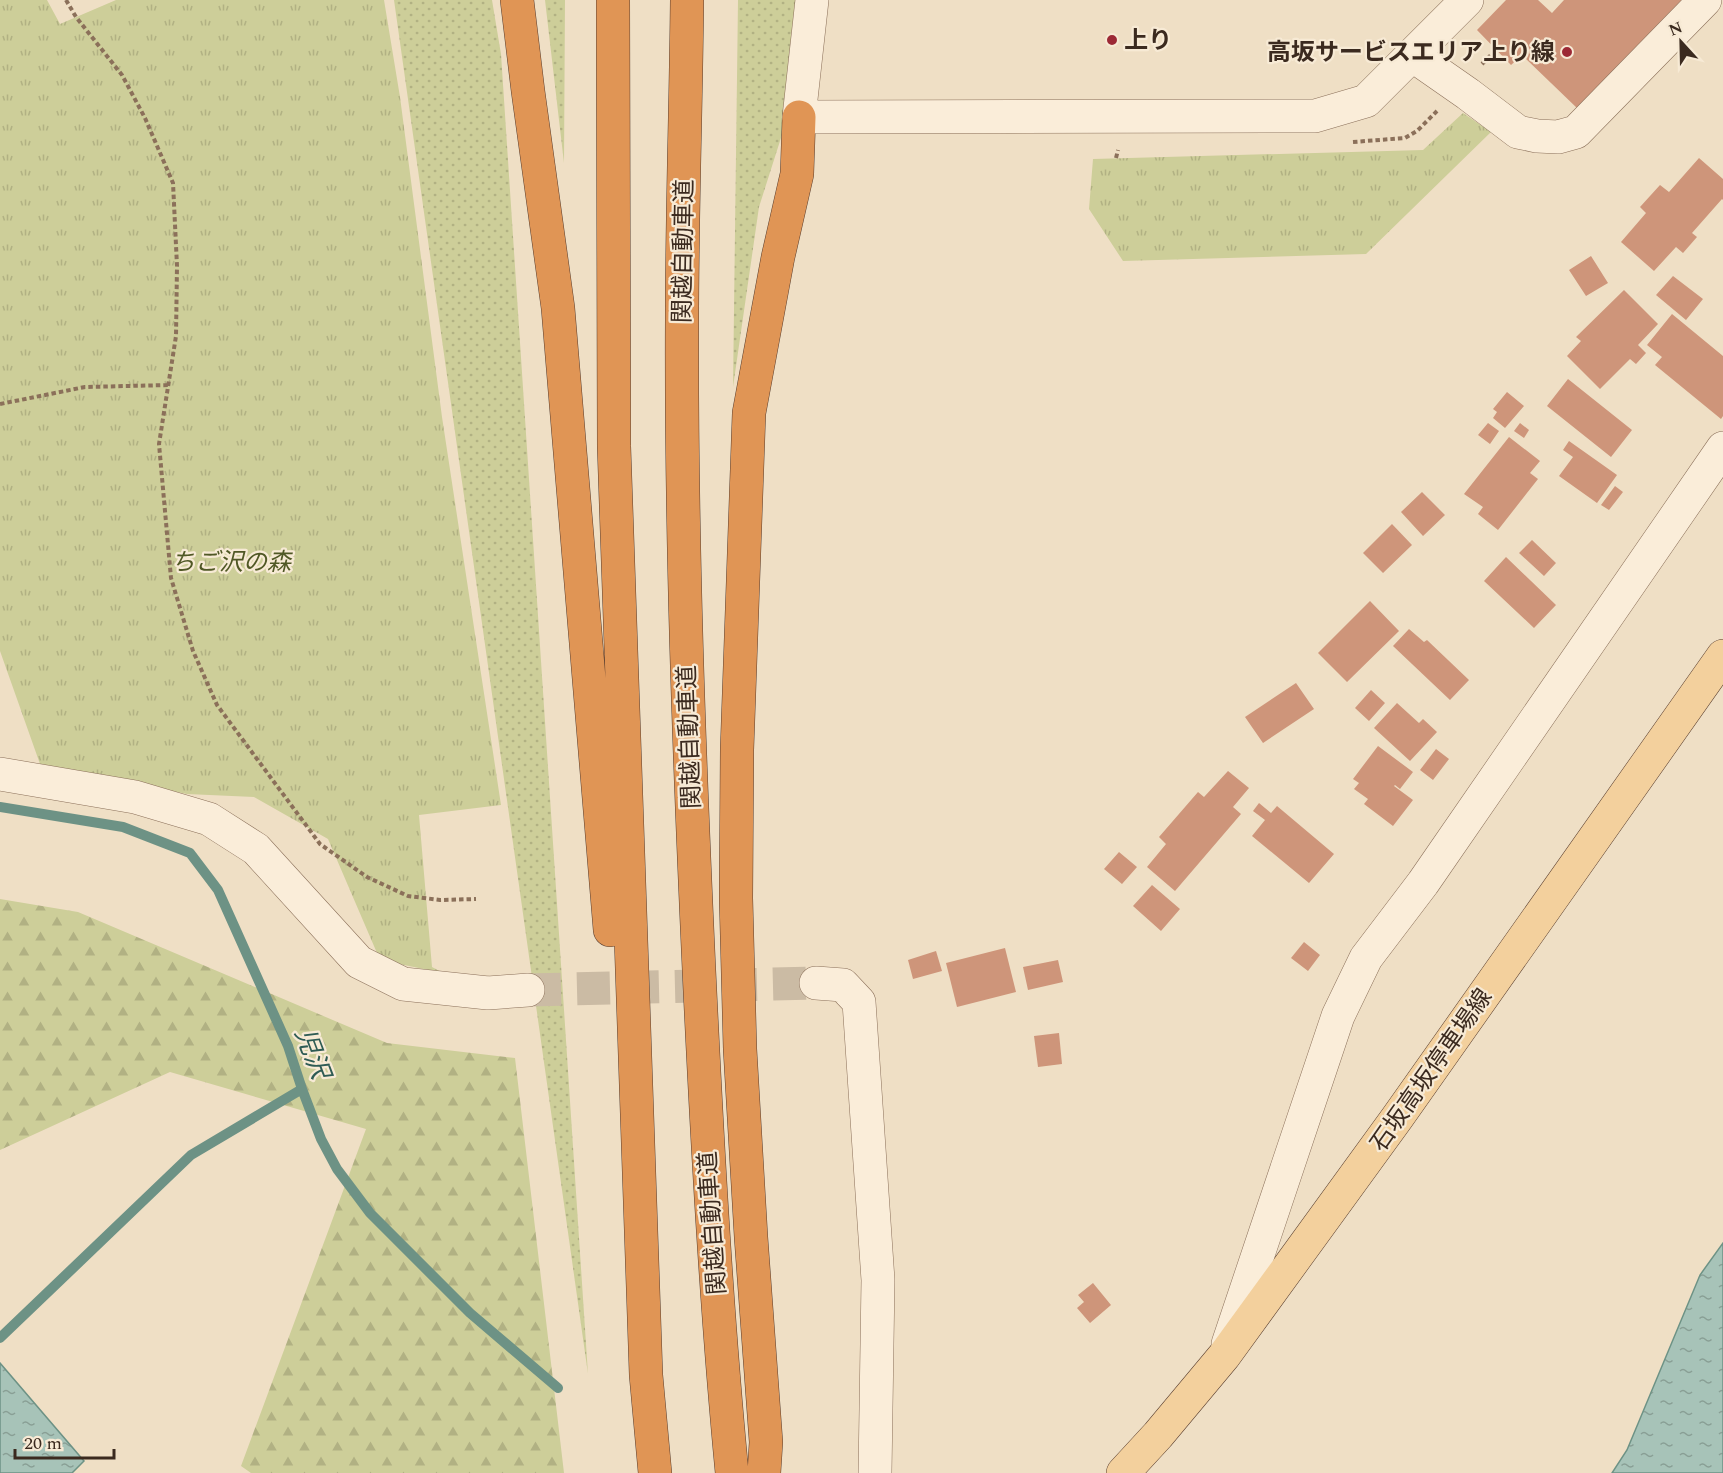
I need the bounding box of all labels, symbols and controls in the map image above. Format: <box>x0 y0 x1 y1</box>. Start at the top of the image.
north arrow <box>1651 12 1711 72</box>
text: N <box>1665 15 1686 43</box>
place label: 上り <box>1124 23 1172 59</box>
marker: 上り <box>1105 33 1119 47</box>
place label: 高坂サービスエリア上り線 <box>1267 35 1555 71</box>
marker: 高坂サービスエリア上り線 <box>1560 45 1574 59</box>
street label: 関越自動車道 <box>665 179 703 323</box>
park label: ちご沢の森 <box>171 545 293 581</box>
street label: 関越自動車道 <box>669 664 711 810</box>
street label: 石坂高坂停車場線 <box>1362 982 1502 1160</box>
water label: 児沢 <box>284 1022 341 1088</box>
street label: 関越自動車道 <box>690 1150 736 1296</box>
scale bar <box>15 1422 114 1460</box>
text: 20 m <box>24 1430 62 1457</box>

